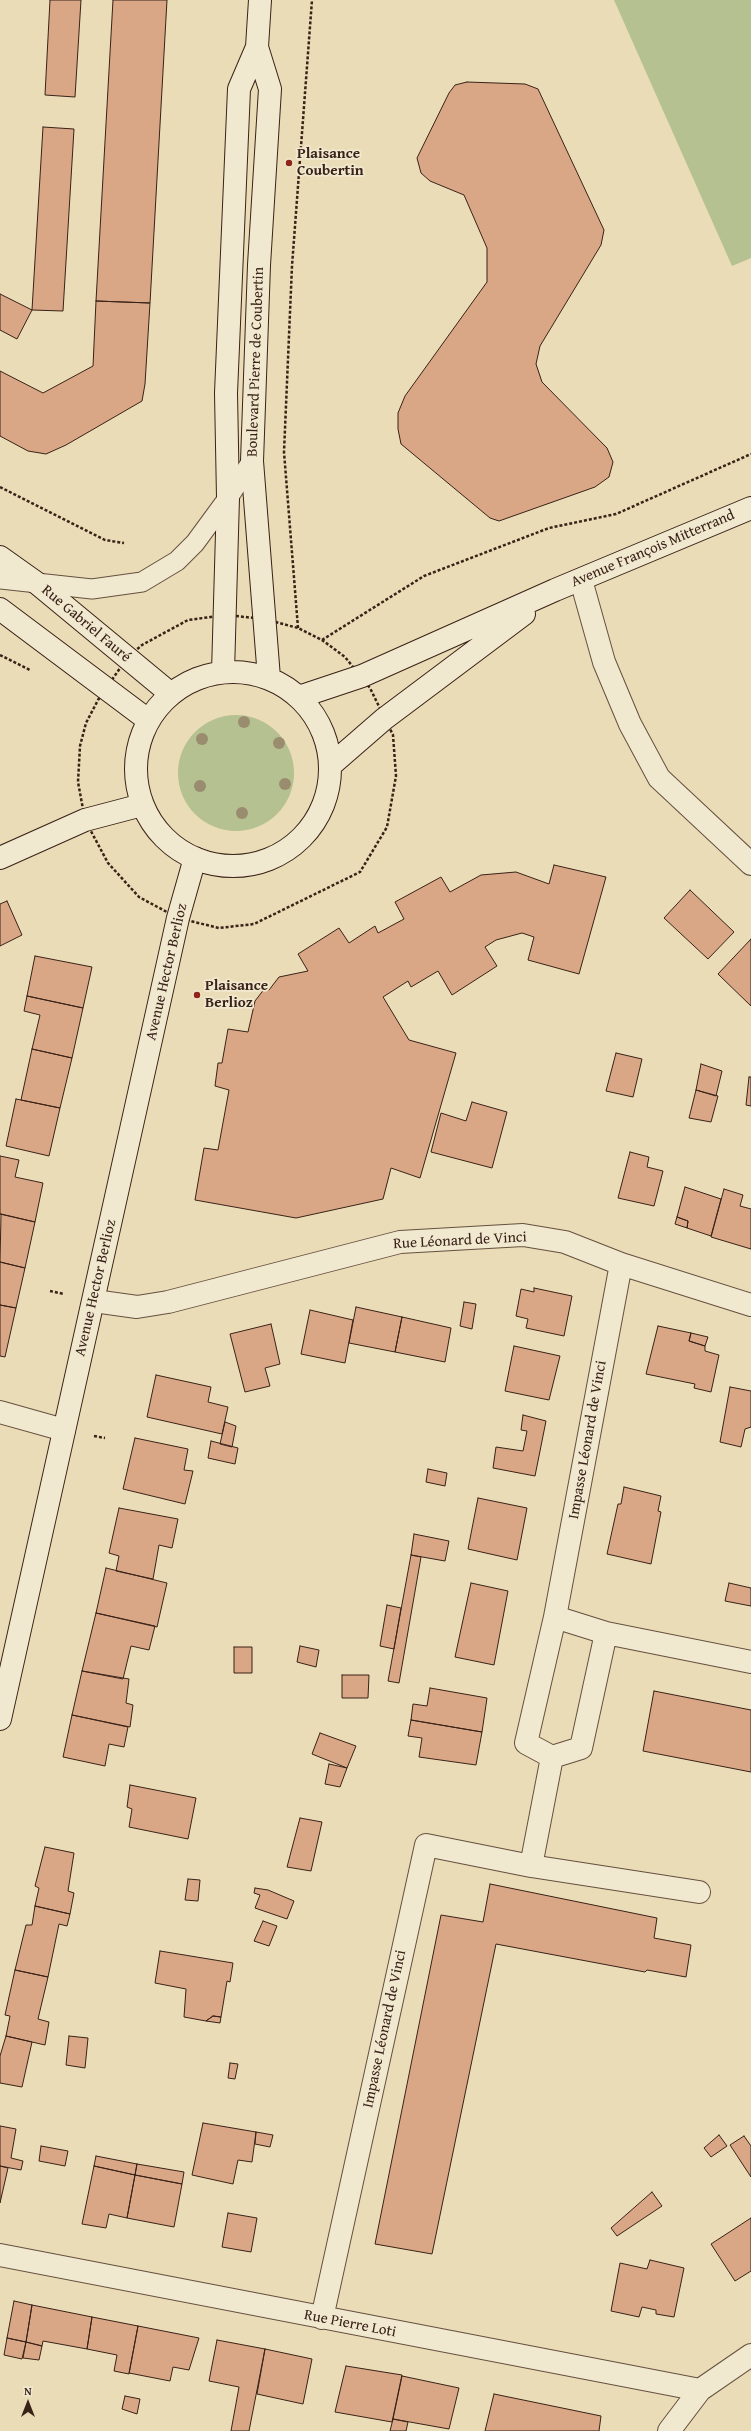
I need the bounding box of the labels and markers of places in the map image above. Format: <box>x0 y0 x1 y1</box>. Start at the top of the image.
place label: Plaisance Coubertin <box>297 145 364 180</box>
marker: Plaisance Coubertin <box>284 158 294 168</box>
place label: Plaisance Berlioz <box>205 977 268 1012</box>
marker: Plaisance Berlioz <box>192 990 202 1000</box>

